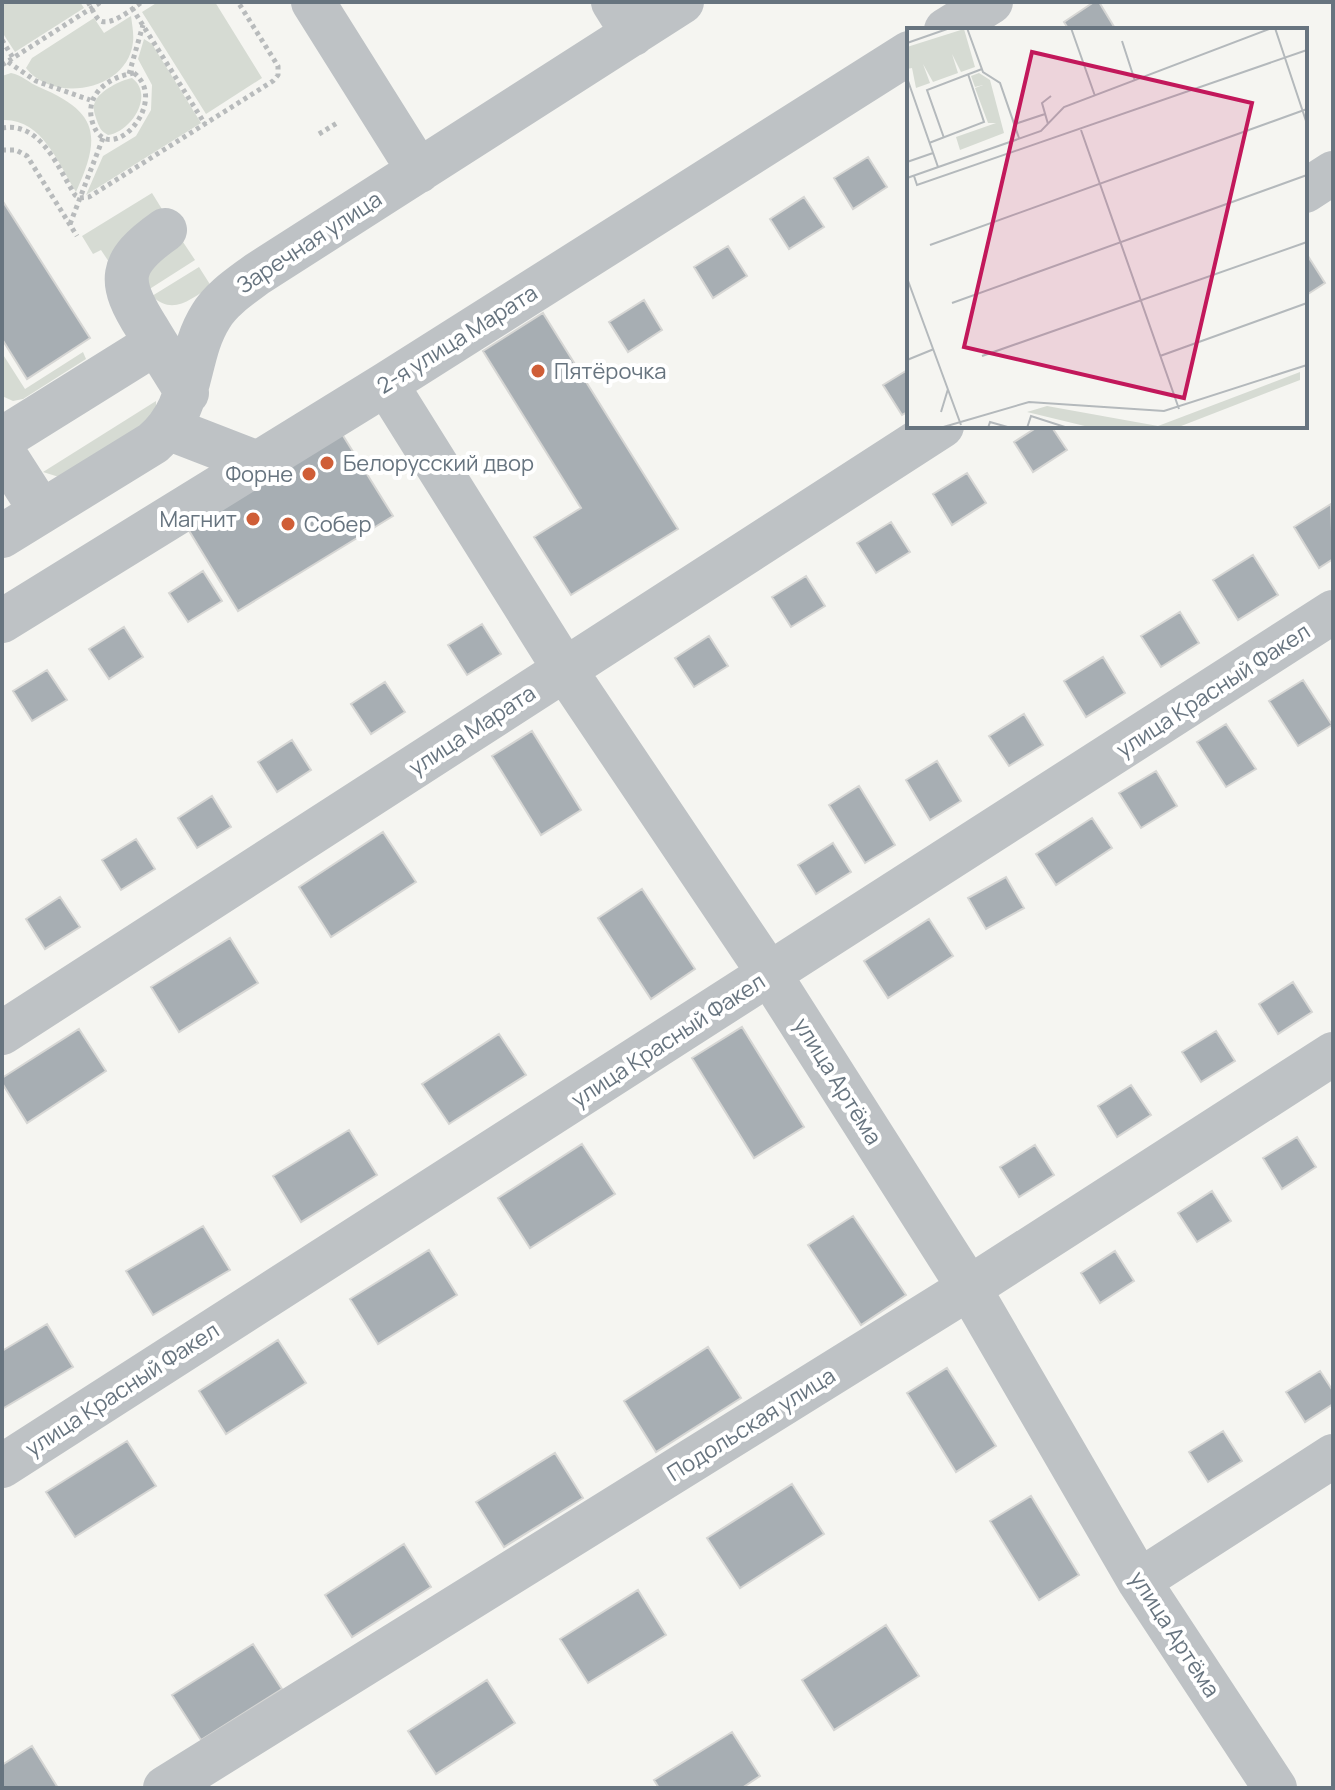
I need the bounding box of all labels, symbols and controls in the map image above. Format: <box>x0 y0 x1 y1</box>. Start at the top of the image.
inset map <box>907 28 1307 428</box>
street label: Заречная улица <box>231 184 387 300</box>
street label: 2-я улица Марата <box>371 278 543 400</box>
place label: Пятёрочка <box>554 356 667 386</box>
marker: Пятёрочка <box>529 362 547 380</box>
place label: Белорусский двор <box>343 448 534 478</box>
marker: Белорусский двор <box>318 454 336 472</box>
place label: Форне <box>225 459 293 489</box>
marker: Форне <box>300 465 318 483</box>
place label: Магнит <box>159 504 237 534</box>
place label: Собер <box>304 509 371 539</box>
marker: Магнит <box>244 510 262 528</box>
marker: Собер <box>279 515 297 533</box>
street label: улица Красный Факел <box>1110 616 1316 764</box>
street label: улица Марата <box>403 678 541 782</box>
street label: улица Красный Факел <box>565 966 771 1114</box>
street label: улица Артёма <box>787 1012 889 1150</box>
street label: улица Красный Факел <box>19 1315 225 1463</box>
street label: Подольская улица <box>661 1360 841 1488</box>
street label: улица Артёма <box>1123 1565 1227 1703</box>

